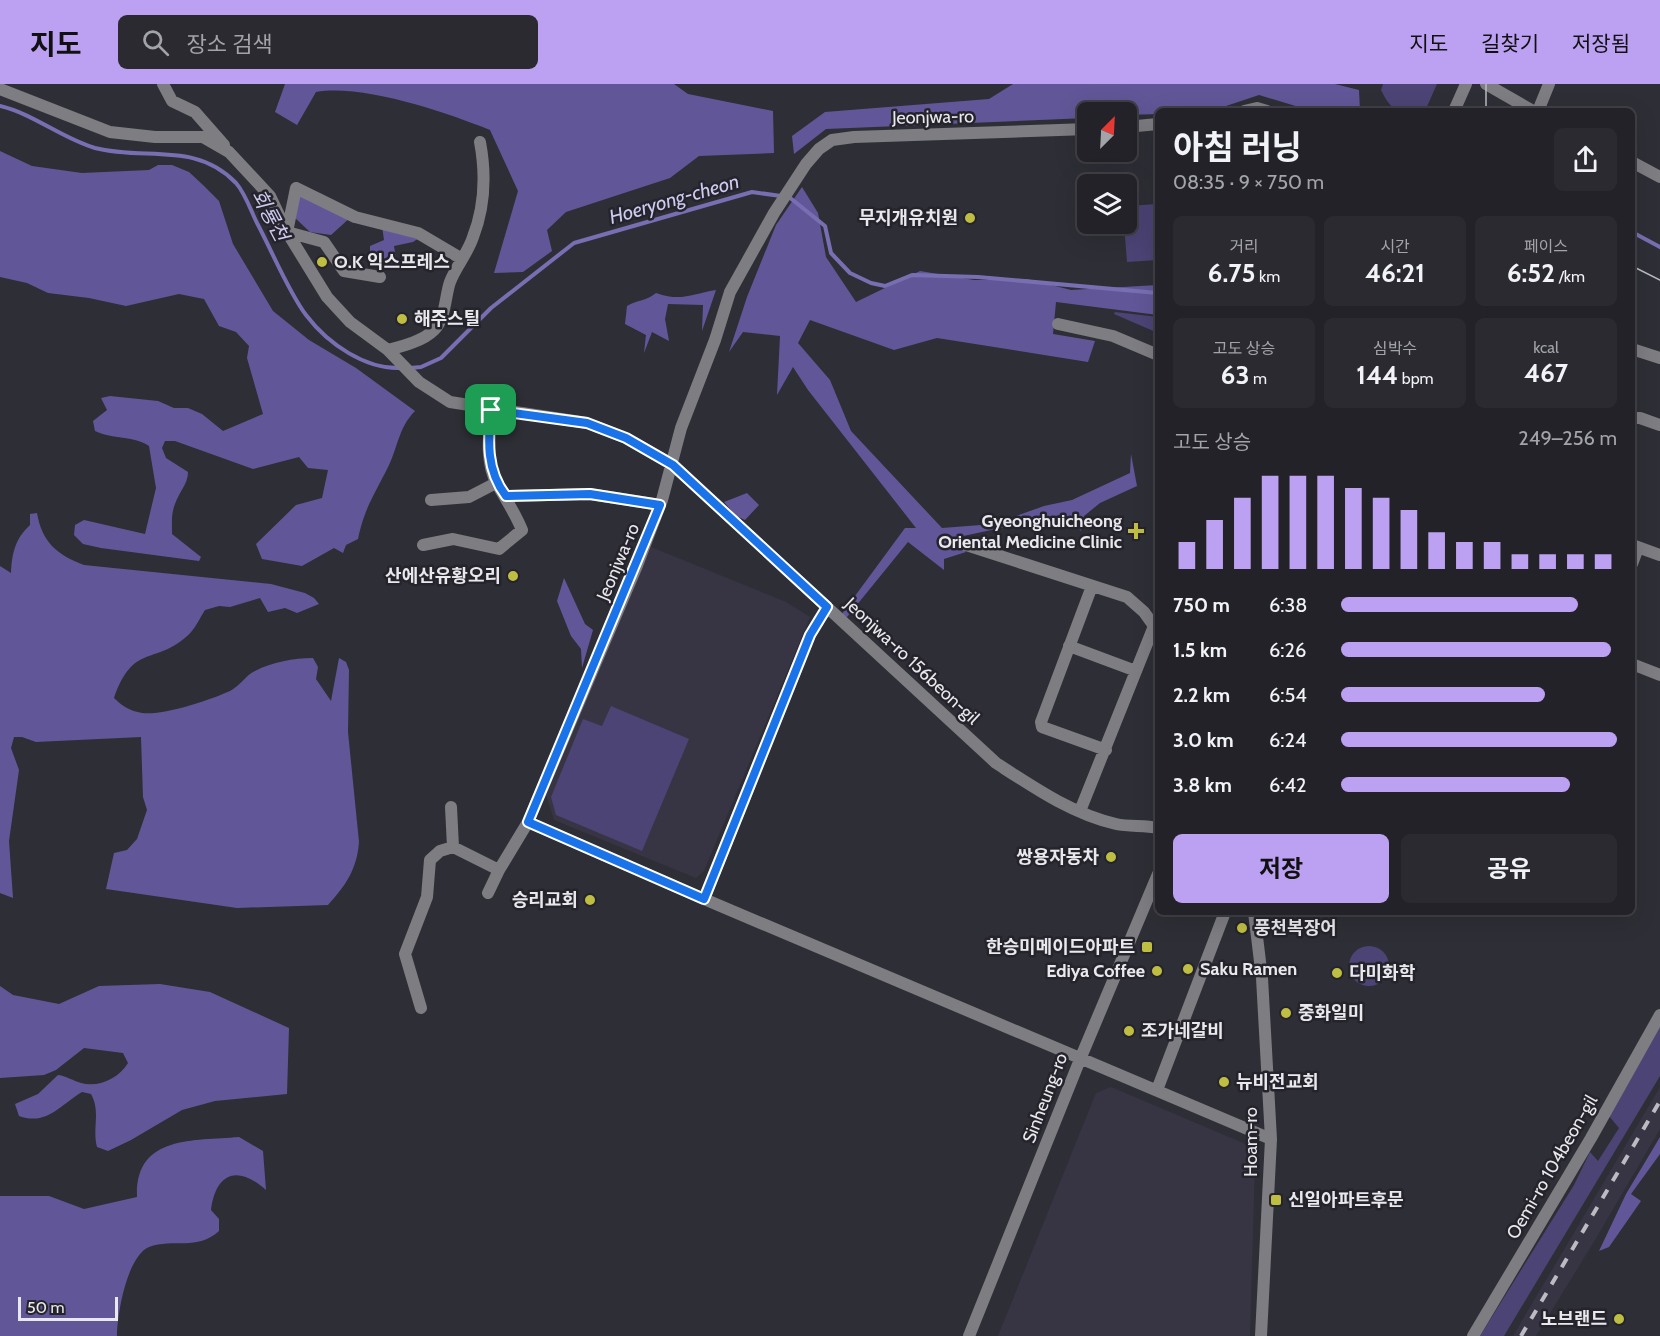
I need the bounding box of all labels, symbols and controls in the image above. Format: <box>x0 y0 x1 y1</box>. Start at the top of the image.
search box <box>118 15 538 69</box>
icon: search <box>139 26 172 59</box>
text: 지도 <box>30 27 82 61</box>
text: 장소 검색 <box>187 31 272 58</box>
text: 지도 <box>1409 31 1448 56</box>
text: 길찾기 <box>1481 31 1539 56</box>
text: 저장됨 <box>1572 31 1630 56</box>
north arrow <box>1077 102 1137 162</box>
map controls <box>1077 102 1137 234</box>
street label: Jeonjwa-ro <box>891 105 974 129</box>
text: 아침 러닝 <box>1173 127 1302 167</box>
button: share <box>1554 128 1617 191</box>
water label: Hoeryong-cheon <box>606 169 742 229</box>
text: 08:35 · 9 × 750 m <box>1173 170 1324 194</box>
button: layers <box>1077 174 1137 234</box>
water label: 회룡천 <box>246 185 295 247</box>
place label: 무지개유치원 <box>859 207 958 229</box>
marker: 무지개유치원 <box>963 211 977 225</box>
text: 거리 <box>1229 237 1259 256</box>
text: 시간 <box>1380 237 1410 256</box>
text: 페이스 <box>1524 237 1568 256</box>
place label: O.K 익스프레스 <box>334 251 450 273</box>
marker: O.K 익스프레스 <box>315 255 329 269</box>
text: 6.75 <box>1208 257 1255 289</box>
text: 46:21 <box>1365 257 1425 289</box>
text: 6:52 <box>1507 257 1555 289</box>
text: km <box>1255 267 1280 286</box>
text: /km <box>1555 267 1585 286</box>
place label: 해주스틸 <box>414 308 480 330</box>
marker: 해주스틸 <box>395 312 409 326</box>
text: kcal <box>1533 338 1559 357</box>
text: 고도 상승 <box>1213 339 1275 358</box>
text: 심박수 <box>1373 339 1417 358</box>
text: 467 <box>1524 357 1568 389</box>
text: 63 <box>1221 359 1250 391</box>
text: 144 <box>1356 359 1398 391</box>
text: m <box>1250 369 1267 388</box>
text: bpm <box>1398 369 1434 388</box>
pin <box>465 384 516 435</box>
icon: arrive <box>474 393 507 426</box>
text: 249–256 m <box>1518 426 1617 450</box>
text: 고도 상승 <box>1173 430 1251 454</box>
place label: Gyeonghuicheong Oriental Medicine Clinic <box>938 510 1122 553</box>
street label: Jeonjwa-ro <box>591 520 644 605</box>
marker: Gyeonghuicheong Oriental Medicine Clinic <box>1127 522 1145 540</box>
place label: 산에산유황오리 <box>385 565 501 587</box>
marker: 산에산유황오리 <box>506 569 520 583</box>
street label: Jeonjwa-ro 156beon-gil <box>839 592 984 730</box>
text: 750 m <box>1173 593 1230 617</box>
text: 6:38 <box>1269 593 1307 617</box>
text: 1.5 km <box>1173 638 1227 662</box>
text: 6:26 <box>1269 638 1306 662</box>
text: 2.2 km <box>1173 683 1230 707</box>
text: 6:54 <box>1269 683 1307 707</box>
text: 3.0 km <box>1173 728 1234 752</box>
text: 6:24 <box>1269 728 1307 752</box>
text: 3.8 km <box>1173 773 1232 797</box>
text: 6:42 <box>1269 773 1307 797</box>
button: 저장 <box>1173 834 1389 903</box>
button: 공유 <box>1401 834 1617 903</box>
place label: 쌍용자동차 <box>1016 846 1099 868</box>
marker: 쌍용자동차 <box>1104 850 1118 864</box>
place label: 승리교회 <box>512 889 578 911</box>
marker: 승리교회 <box>583 893 597 907</box>
place label: 풍천복장어 <box>1254 917 1337 939</box>
marker: 풍천복장어 <box>1235 921 1249 935</box>
place label: 한승미메이드아파트 <box>986 936 1135 958</box>
marker: 한승미메이드아파트 <box>1140 940 1154 954</box>
place label: Saku Ramen <box>1200 958 1297 980</box>
place label: Ediya Coffee <box>1046 960 1145 982</box>
marker: Saku Ramen <box>1181 962 1195 976</box>
place label: 다미화학 <box>1349 962 1416 984</box>
marker: Ediya Coffee <box>1150 964 1164 978</box>
marker: 다미화학 <box>1330 966 1344 980</box>
place label: 중화일미 <box>1298 1002 1364 1024</box>
marker: 중화일미 <box>1279 1006 1293 1020</box>
place label: 조가네갈비 <box>1141 1020 1224 1042</box>
marker: 조가네갈비 <box>1122 1024 1136 1038</box>
street label: Sinheung-ro <box>1018 1050 1072 1146</box>
place label: 뉴비전교회 <box>1236 1071 1319 1093</box>
marker: 뉴비전교회 <box>1217 1075 1231 1089</box>
street label: Oemi-ro 104beon-gil <box>1502 1090 1603 1243</box>
street label: Hoam-ro <box>1240 1107 1262 1177</box>
place label: 신일아파트후문 <box>1288 1189 1404 1211</box>
marker: 신일아파트후문 <box>1269 1193 1283 1207</box>
scale bar <box>18 1294 118 1322</box>
text: 50 m <box>27 1298 64 1317</box>
place label: 노브랜드 <box>1541 1308 1607 1330</box>
marker: 노브랜드 <box>1612 1312 1626 1326</box>

